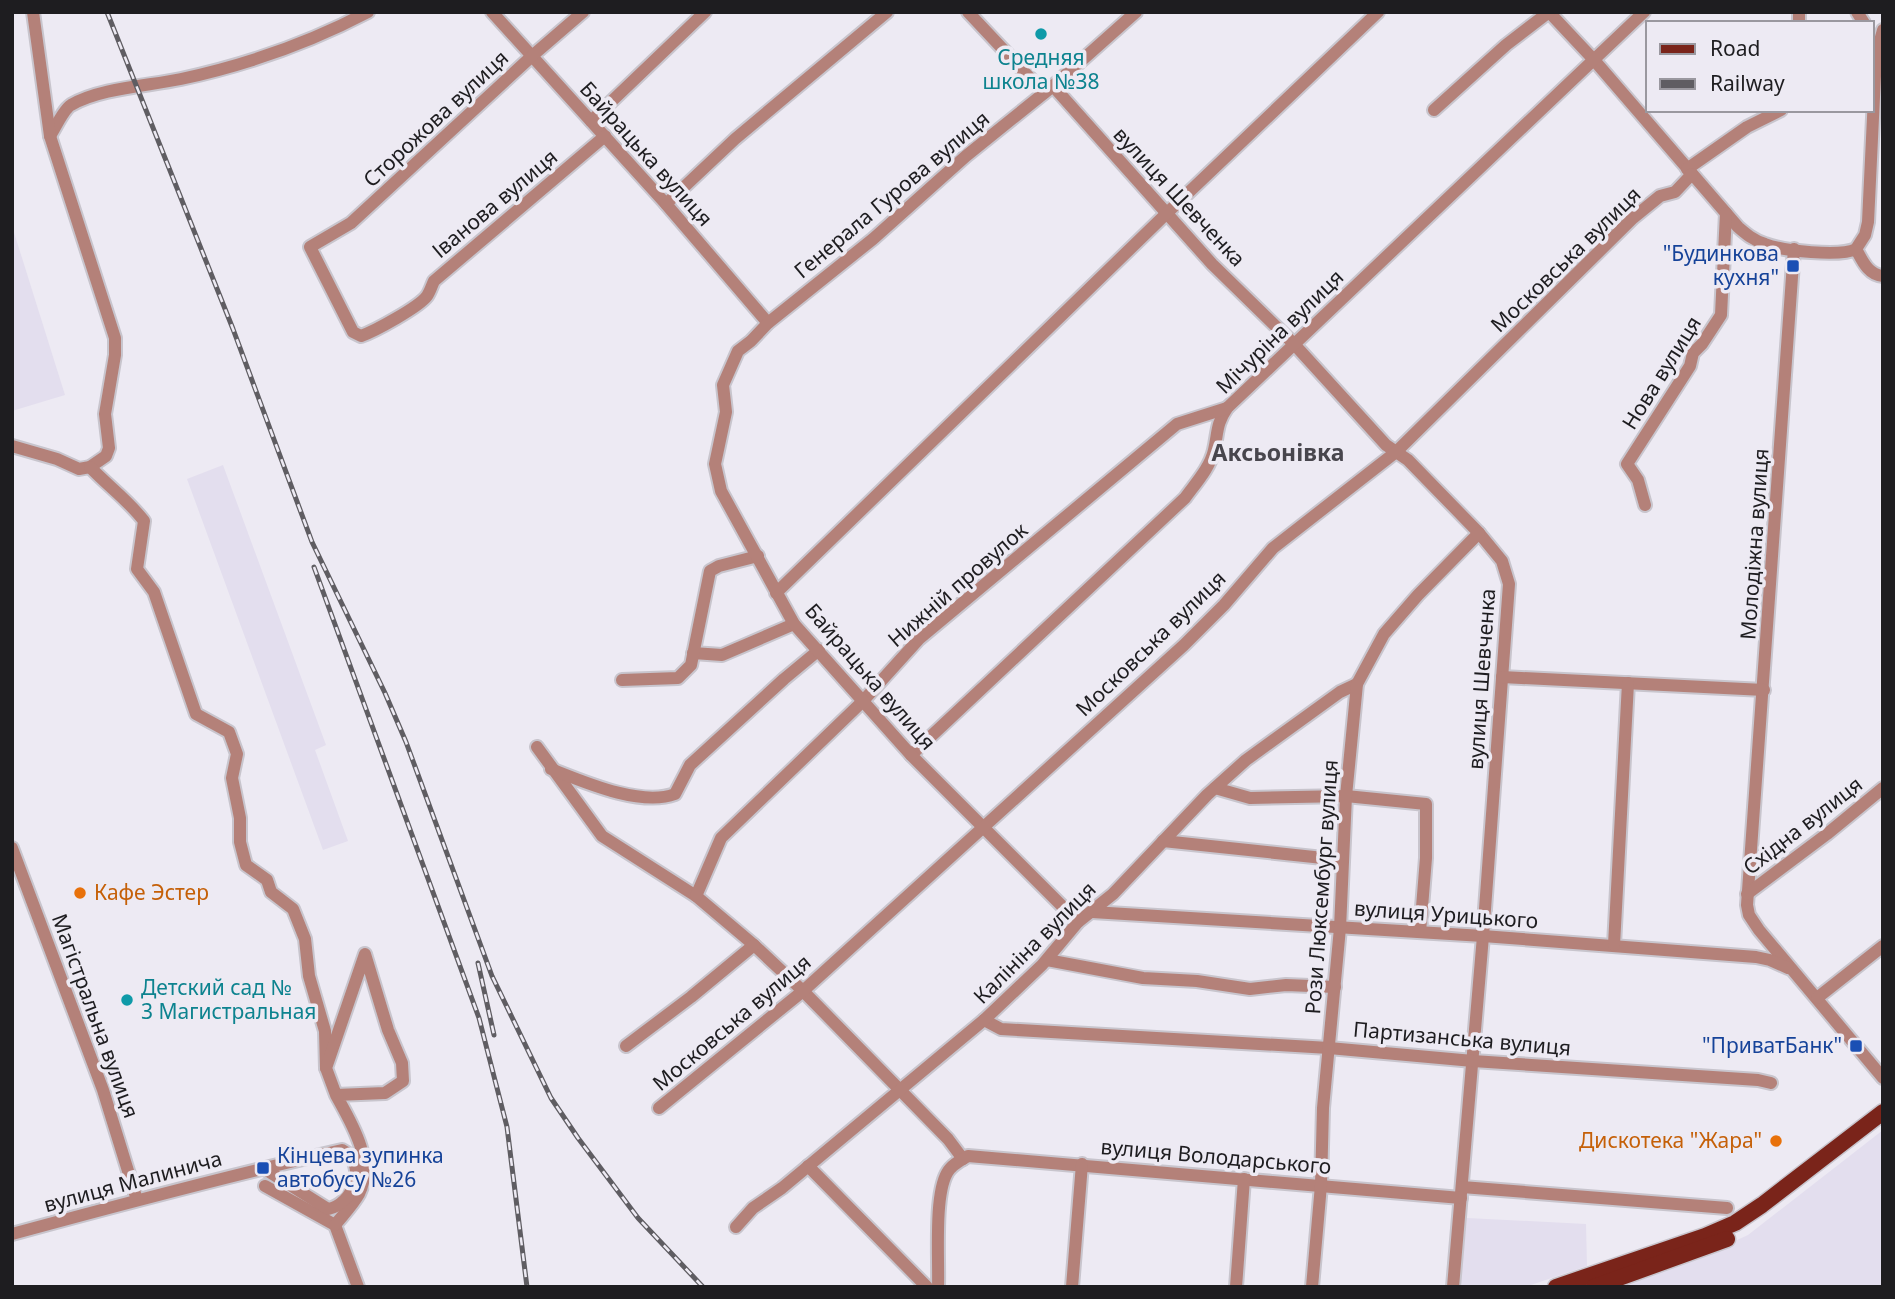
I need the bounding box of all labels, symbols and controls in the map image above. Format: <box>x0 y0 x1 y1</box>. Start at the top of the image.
legend <box>1646 21 1874 112</box>
marker: Средняя школа №38 <box>1033 26 1049 42</box>
text: Road <box>1710 34 1760 62</box>
place label: Средняя школа №38 <box>983 43 1099 95</box>
street label: Сторожова вулиця <box>357 44 514 193</box>
text: Railway <box>1710 69 1785 97</box>
street label: Байрацька вулиця <box>574 75 719 232</box>
street label: Генерала Гурова вулиця <box>788 104 995 284</box>
street label: вулиця Шевченка <box>1108 120 1252 272</box>
street label: Іванова вулиця <box>426 143 563 264</box>
street label: Московська вулиця <box>1484 180 1646 338</box>
place label: "Будинкова кухня" <box>1663 239 1779 291</box>
marker: "Будинкова кухня" <box>1785 258 1801 274</box>
street label: Мічуріна вулиця <box>1209 263 1349 399</box>
street label: Нова вулиця <box>1615 310 1707 434</box>
district label: Аксьонівка <box>1212 436 1344 468</box>
street label: Молодіжна вулиця <box>1733 447 1775 641</box>
street label: Нижній провулок <box>882 516 1033 653</box>
street label: Московська вулиця <box>1069 564 1231 722</box>
street label: вулиця Шевченка <box>1461 587 1501 770</box>
street label: Байрацька вулиця <box>799 597 942 756</box>
street label: Рози Люксембург вулиця <box>1298 759 1344 1015</box>
street label: Східна вулиця <box>1737 770 1868 881</box>
street label: Калініна вулиця <box>967 875 1102 1010</box>
place label: Кафе Эстер <box>94 878 209 906</box>
marker: Кафе Эстер <box>72 885 88 901</box>
street label: вулиця Урицького <box>1353 894 1539 934</box>
street label: Магістральна вулиця <box>46 910 146 1122</box>
street label: Московська вулиця <box>646 948 816 1097</box>
place label: Детский сад № 3 Магистральная <box>141 973 316 1025</box>
marker: Детский сад № 3 Магистральная <box>119 992 135 1008</box>
street label: Партизанська вулиця <box>1352 1015 1572 1061</box>
place label: "ПриватБанк" <box>1702 1031 1842 1059</box>
marker: "ПриватБанк" <box>1848 1038 1864 1054</box>
place label: Дискотека "Жара" <box>1579 1126 1762 1154</box>
street label: вулиця Володарського <box>1100 1132 1333 1180</box>
marker: Дискотека "Жара" <box>1768 1133 1784 1149</box>
place label: Кінцева зупинка автобусу №26 <box>277 1141 444 1193</box>
street label: вулиця Малинича <box>41 1144 225 1218</box>
marker: Кінцева зупинка автобусу №26 <box>255 1160 271 1176</box>

